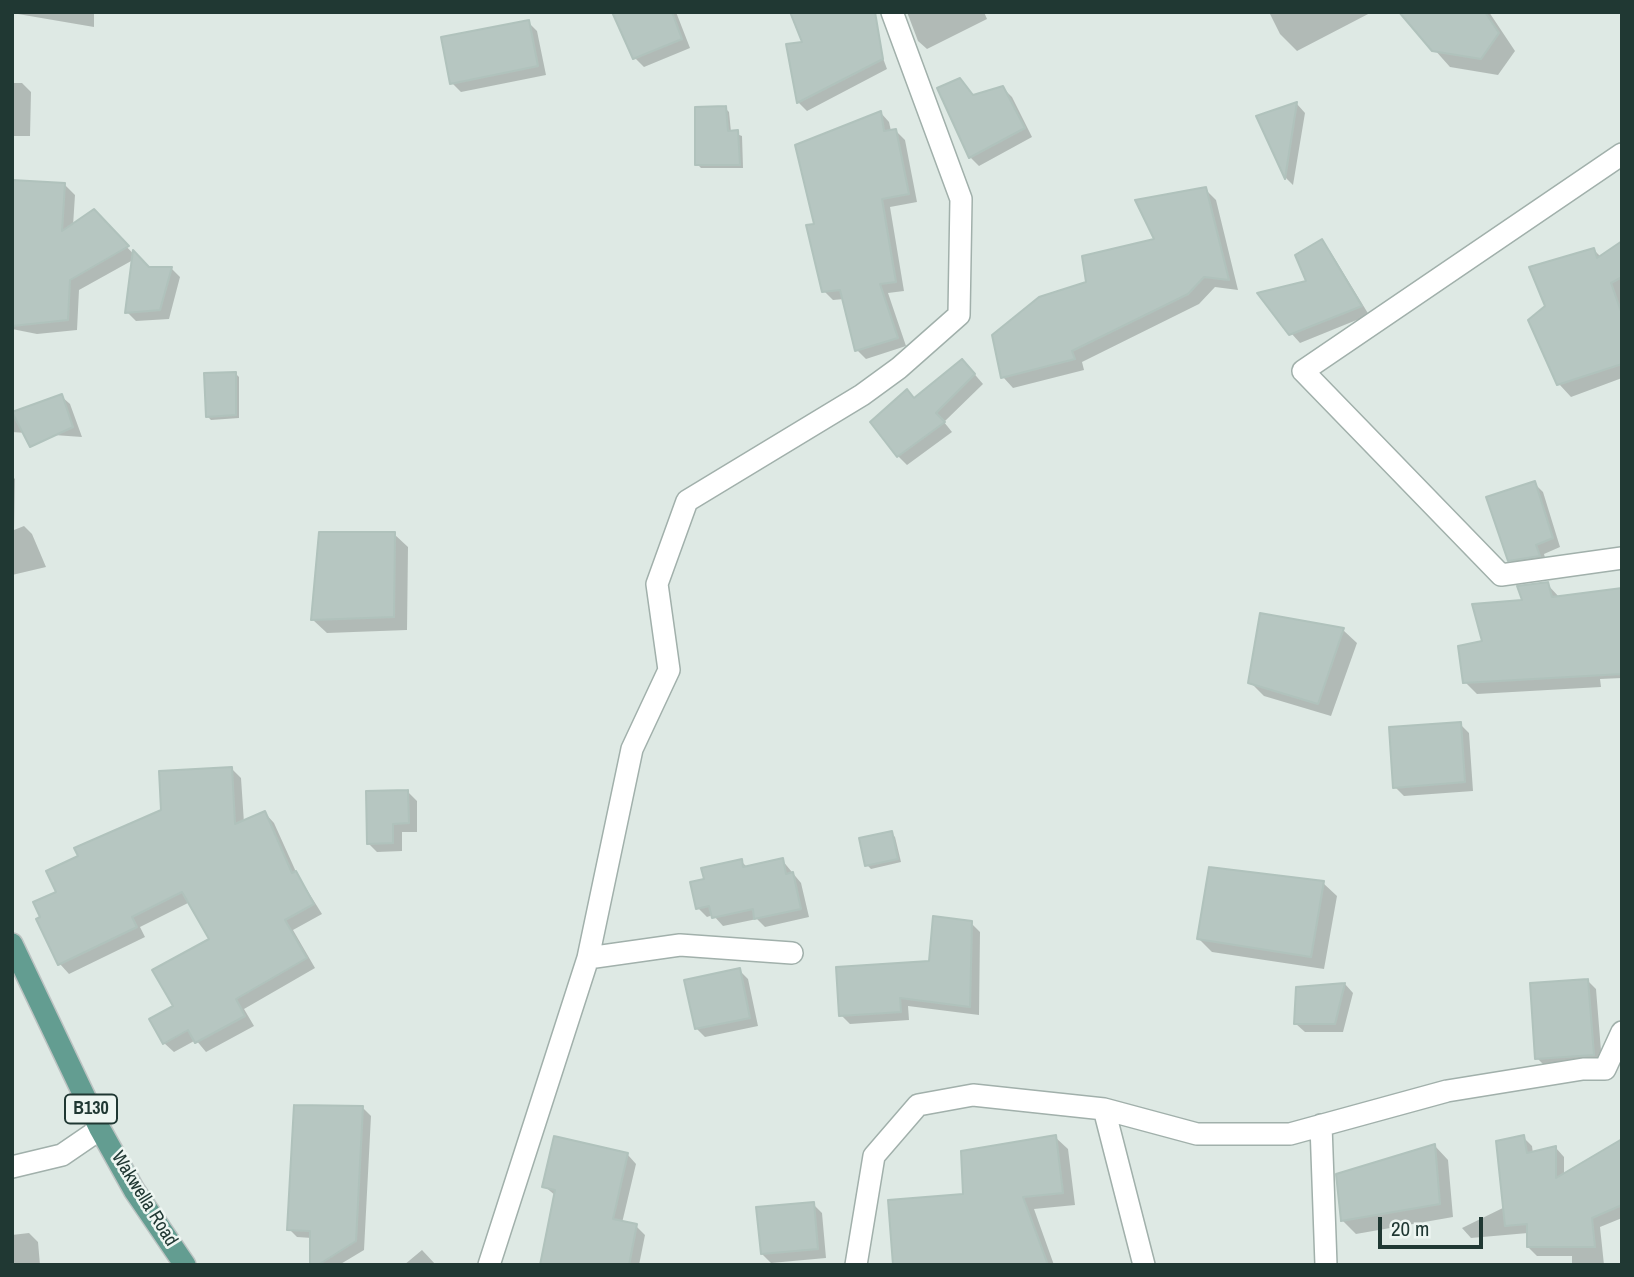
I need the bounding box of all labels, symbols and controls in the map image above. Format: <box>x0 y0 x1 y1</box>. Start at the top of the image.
road number: B130 <box>65 1094 117 1124</box>
street label: Wakwella Road <box>106 1147 182 1251</box>
scale bar <box>1382 1204 1487 1248</box>
text: 20 m <box>1391 1214 1429 1243</box>

